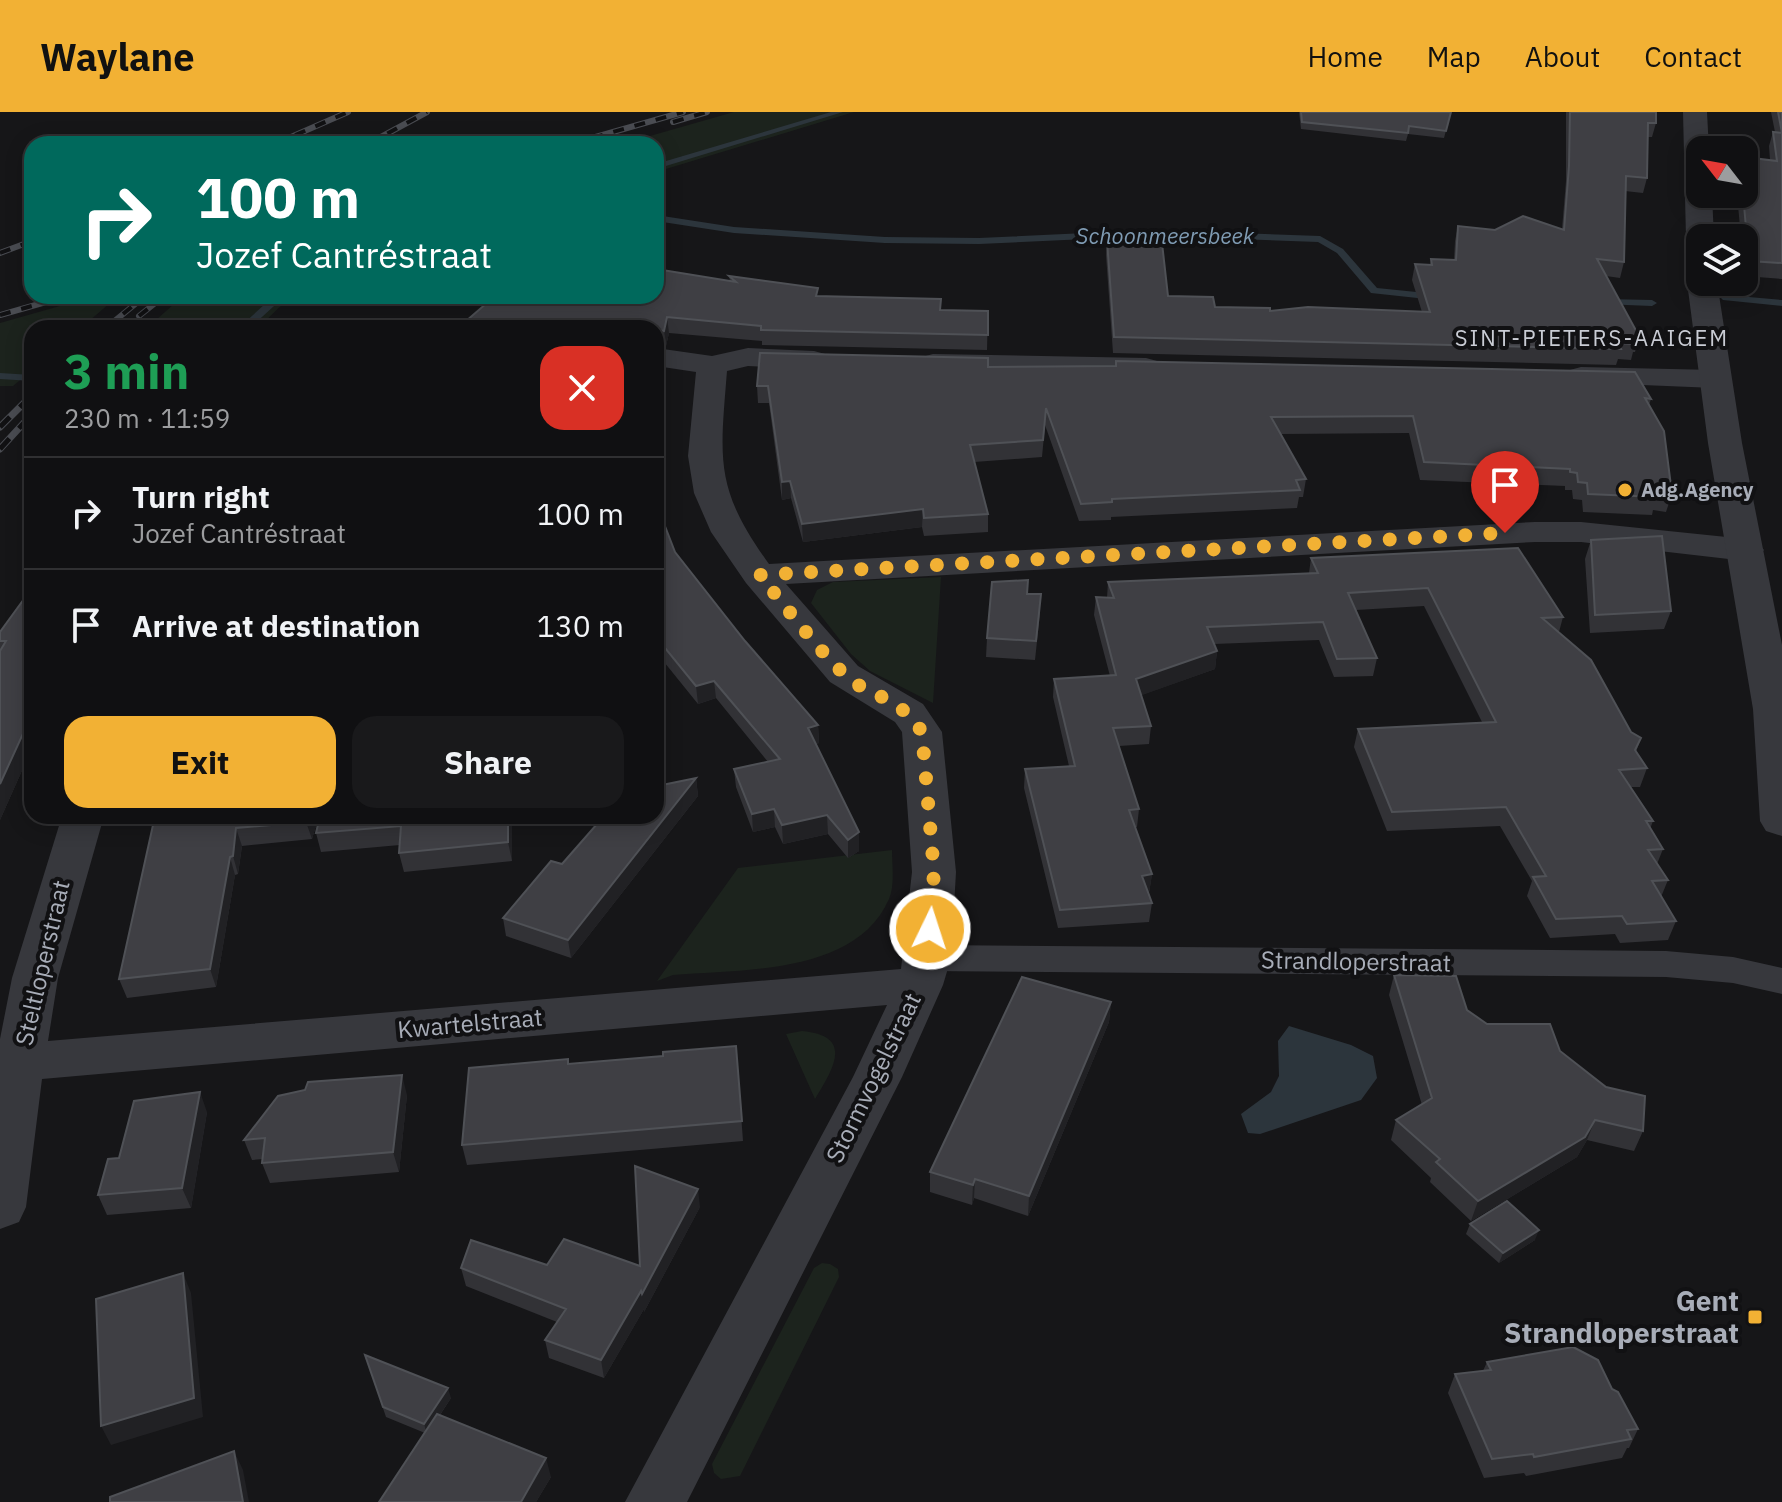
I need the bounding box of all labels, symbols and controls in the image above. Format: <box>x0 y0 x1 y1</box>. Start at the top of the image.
text: Waylane <box>40 32 195 81</box>
text: Home <box>1307 38 1383 75</box>
text: Map <box>1427 38 1481 75</box>
text: About <box>1525 38 1600 75</box>
text: Contact <box>1644 38 1742 75</box>
north arrow <box>1686 136 1758 208</box>
map controls <box>1686 136 1758 296</box>
text: 100 m <box>196 161 360 233</box>
icon: right <box>64 168 168 272</box>
water label: Schoonmeersbeek <box>1076 221 1255 250</box>
button: layers <box>1686 224 1758 296</box>
text: Jozef Cantréstraat <box>196 231 492 278</box>
district label: SINT-PIETERS-AAIGEM <box>1455 323 1729 352</box>
text: 3 min <box>64 340 189 402</box>
button: close <box>540 346 624 430</box>
text: 230 m · 11:59 <box>64 401 230 435</box>
pin <box>1471 451 1539 533</box>
icon: arrive <box>1483 463 1527 507</box>
place label: Adg.Agency <box>1641 476 1754 503</box>
text: Turn right <box>132 477 270 516</box>
marker: Adg.Agency <box>1616 481 1634 499</box>
icon: right <box>64 491 108 535</box>
text: 100 m <box>537 494 624 533</box>
text: Jozef Cantréstraat <box>132 516 346 550</box>
icon: arrive <box>64 603 108 647</box>
text: Arrive at destination <box>132 606 420 645</box>
text: 130 m <box>537 606 624 645</box>
button: Exit <box>64 716 336 808</box>
button: Share <box>352 716 624 808</box>
street label: Steltloperstraat <box>7 877 77 1049</box>
position arrow <box>888 887 972 971</box>
street label: Strandloperstraat <box>1261 943 1451 979</box>
street label: Stormvogelstraat <box>818 987 928 1168</box>
street label: Kwartelstraat <box>396 1001 544 1045</box>
place label: Gent Strandloperstraat <box>1504 1282 1739 1351</box>
marker: Gent Strandloperstraat <box>1746 1308 1764 1326</box>

